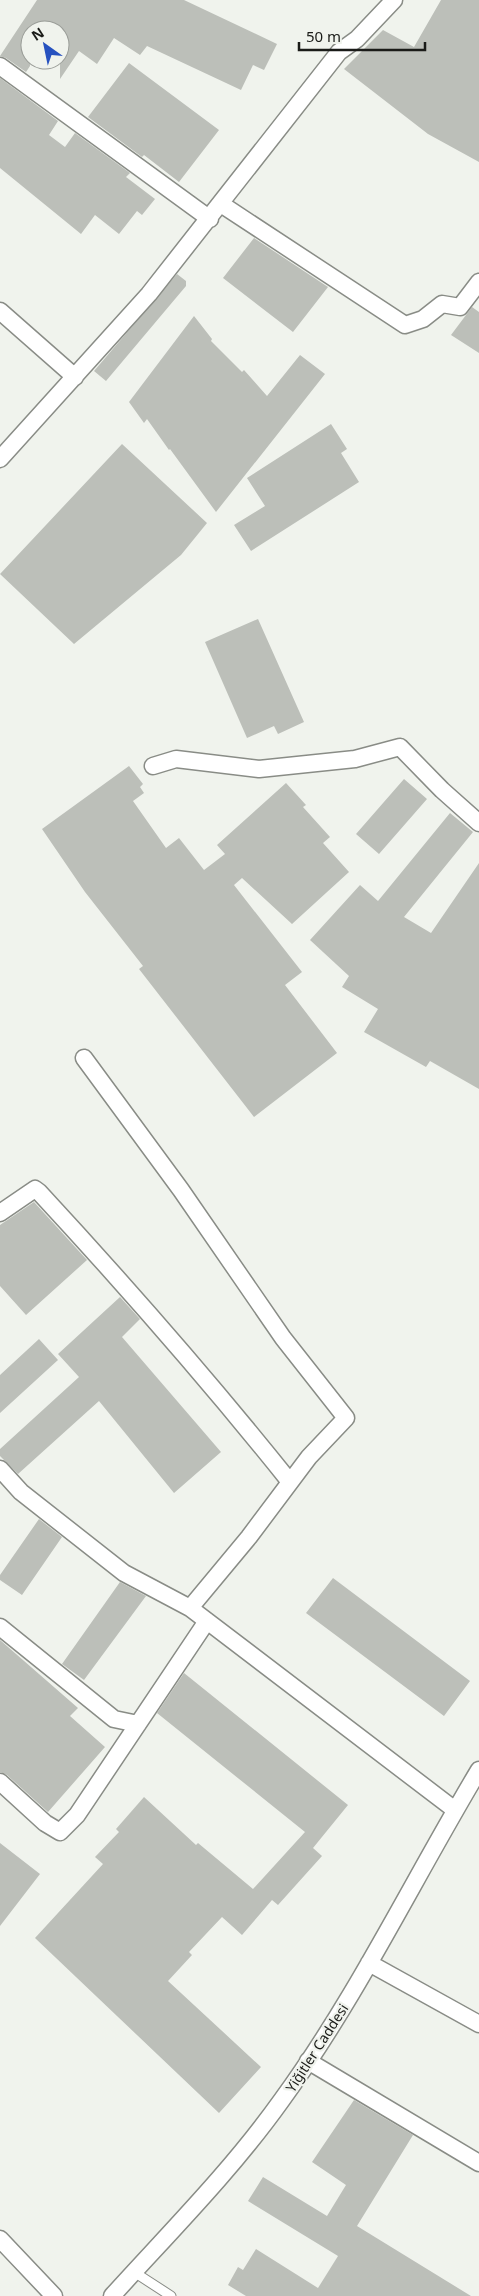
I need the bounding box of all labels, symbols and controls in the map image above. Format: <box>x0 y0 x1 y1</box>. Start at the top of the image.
north arrow <box>20 20 70 70</box>
scale bar <box>299 20 425 52</box>
text: N <box>28 23 48 45</box>
text: 50 m <box>306 26 341 46</box>
street label: Yiğitler Caddesi <box>281 2000 352 2096</box>

